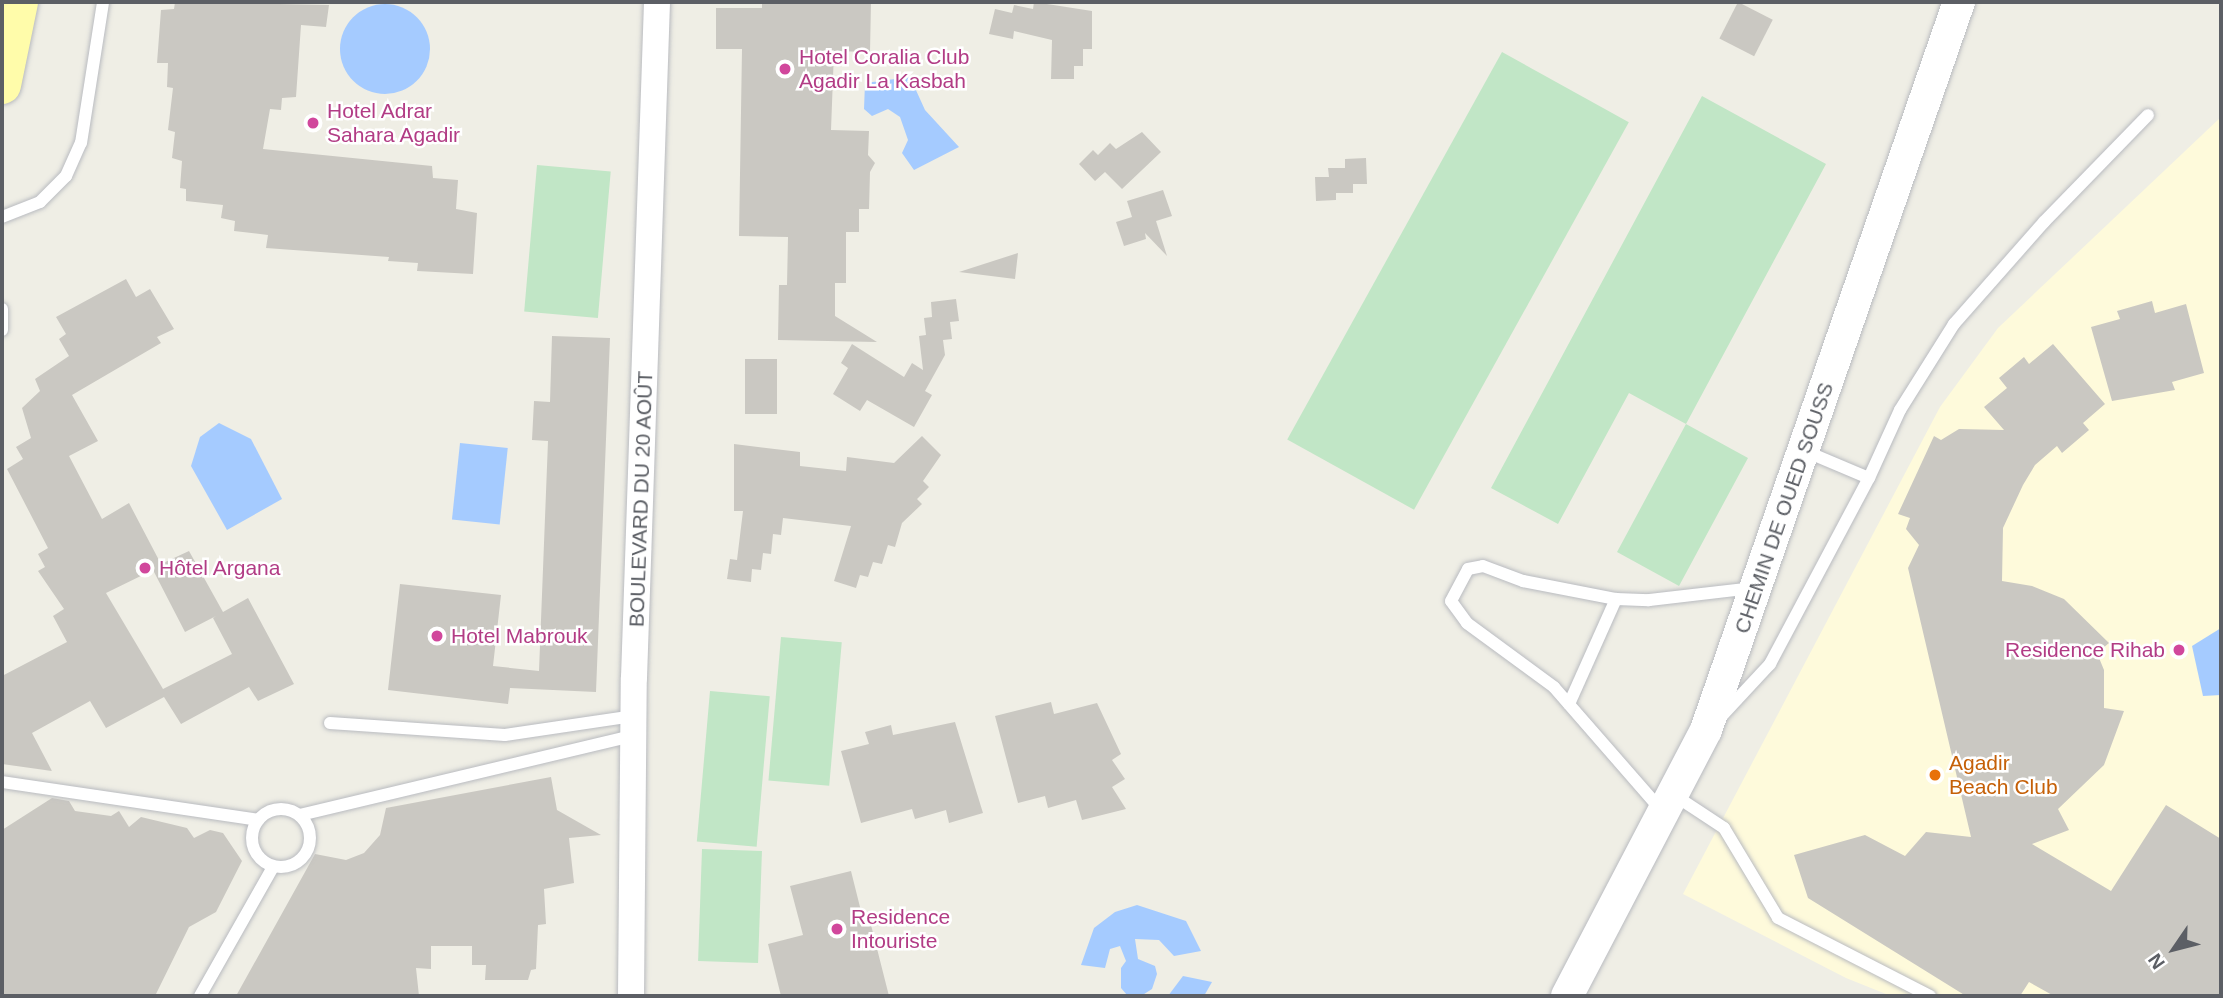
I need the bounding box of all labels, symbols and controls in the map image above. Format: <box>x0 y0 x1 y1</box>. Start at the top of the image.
place label: Hotel Coralia Club Agadir La Kasbah <box>799 44 969 94</box>
marker: Hotel Coralia Club Agadir La Kasbah <box>777 61 793 77</box>
place label: Hotel Adrar Sahara Agadir <box>327 98 461 148</box>
marker: Hotel Adrar Sahara Agadir <box>305 115 321 131</box>
street label: BOULEVARD DU 20 AOÛT <box>624 370 658 628</box>
street label: CHEMIN DE OUED SOUSS <box>1729 379 1839 637</box>
place label: Hôtel Argana <box>159 555 282 581</box>
marker: Hôtel Argana <box>137 560 153 576</box>
place label: Hotel Mabrouk <box>451 623 588 649</box>
marker: Hotel Mabrouk <box>429 628 445 644</box>
place label: Residence Rihab <box>2005 637 2165 663</box>
marker: Residence Rihab <box>2171 642 2187 658</box>
place label: Agadir Beach Club <box>1949 750 2058 800</box>
marker: Agadir Beach Club <box>1927 767 1943 783</box>
place label: Residence Intouriste <box>851 904 950 954</box>
north arrow <box>2139 914 2209 984</box>
marker: Residence Intouriste <box>829 921 845 937</box>
text: N <box>2144 950 2169 973</box>

